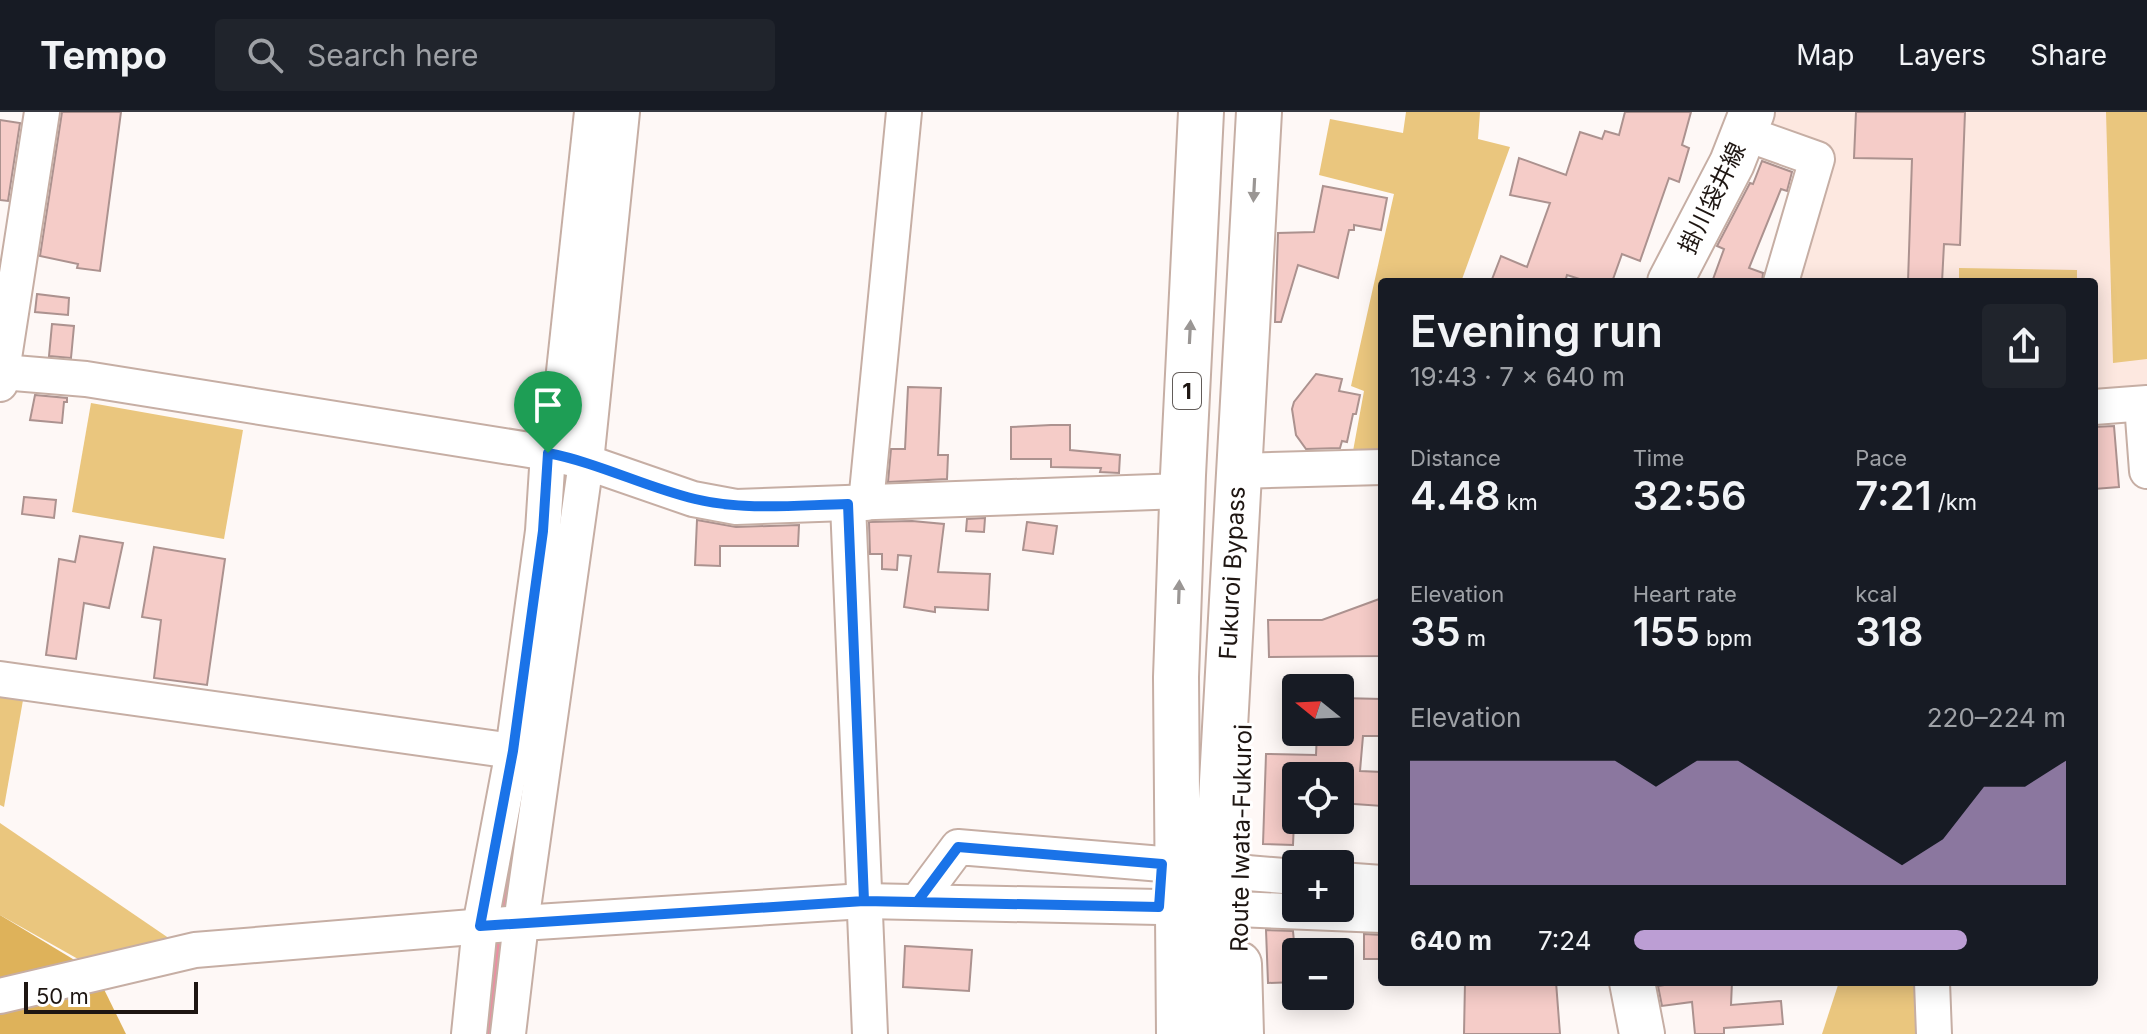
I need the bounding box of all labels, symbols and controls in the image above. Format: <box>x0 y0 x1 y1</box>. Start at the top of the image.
search box <box>215 19 775 91</box>
text: Tempo <box>40 32 167 78</box>
icon: search <box>243 33 287 77</box>
text: Search here <box>307 37 479 73</box>
text: Map <box>1796 38 1854 72</box>
text: Layers <box>1898 38 1986 72</box>
text: Share <box>2030 38 2107 72</box>
street label: 掛川袋井線 <box>1673 138 1751 258</box>
one-way arrow <box>1247 178 1260 203</box>
text: Evening run <box>1410 304 1663 358</box>
button: share <box>1982 304 2066 388</box>
one-way arrow <box>1184 319 1197 344</box>
text: 19:43 · 7 × 640 m <box>1410 361 1625 392</box>
pin <box>514 371 582 453</box>
road number: 1 <box>1173 373 1201 409</box>
icon: arrive <box>526 383 570 427</box>
text: Distance <box>1410 445 1501 471</box>
text: Time <box>1633 445 1684 471</box>
text: Pace <box>1855 445 1907 471</box>
text: 4.48 <box>1410 471 1500 520</box>
text: 32:56 <box>1633 471 1747 520</box>
text: 7:21 <box>1855 471 1932 520</box>
street label: Fukuroi Bypass <box>1213 486 1251 660</box>
text: km <box>1500 489 1538 515</box>
text: /km <box>1932 489 1977 515</box>
one-way arrow <box>1172 579 1185 604</box>
text: Elevation <box>1410 581 1504 607</box>
text: Heart rate <box>1633 581 1737 607</box>
text: kcal <box>1855 581 1897 607</box>
text: 35 <box>1410 607 1461 656</box>
text: 155 <box>1633 607 1700 656</box>
text: 318 <box>1855 607 1923 656</box>
text: m <box>1461 625 1486 651</box>
text: bpm <box>1700 625 1752 651</box>
north arrow <box>1282 674 1354 746</box>
map controls <box>1282 674 1354 1010</box>
text: Elevation <box>1410 702 1521 733</box>
text: 220–224 m <box>1927 702 2066 733</box>
street label: Route Iwata-Fukuroi <box>1225 724 1257 952</box>
button: locate <box>1282 762 1354 834</box>
button: + <box>1282 850 1354 922</box>
text: 640 m <box>1410 925 1492 956</box>
text: 7:24 <box>1538 925 1592 956</box>
button: − <box>1282 938 1354 1010</box>
scale bar <box>24 978 198 1014</box>
text: 50 m <box>36 983 89 1009</box>

